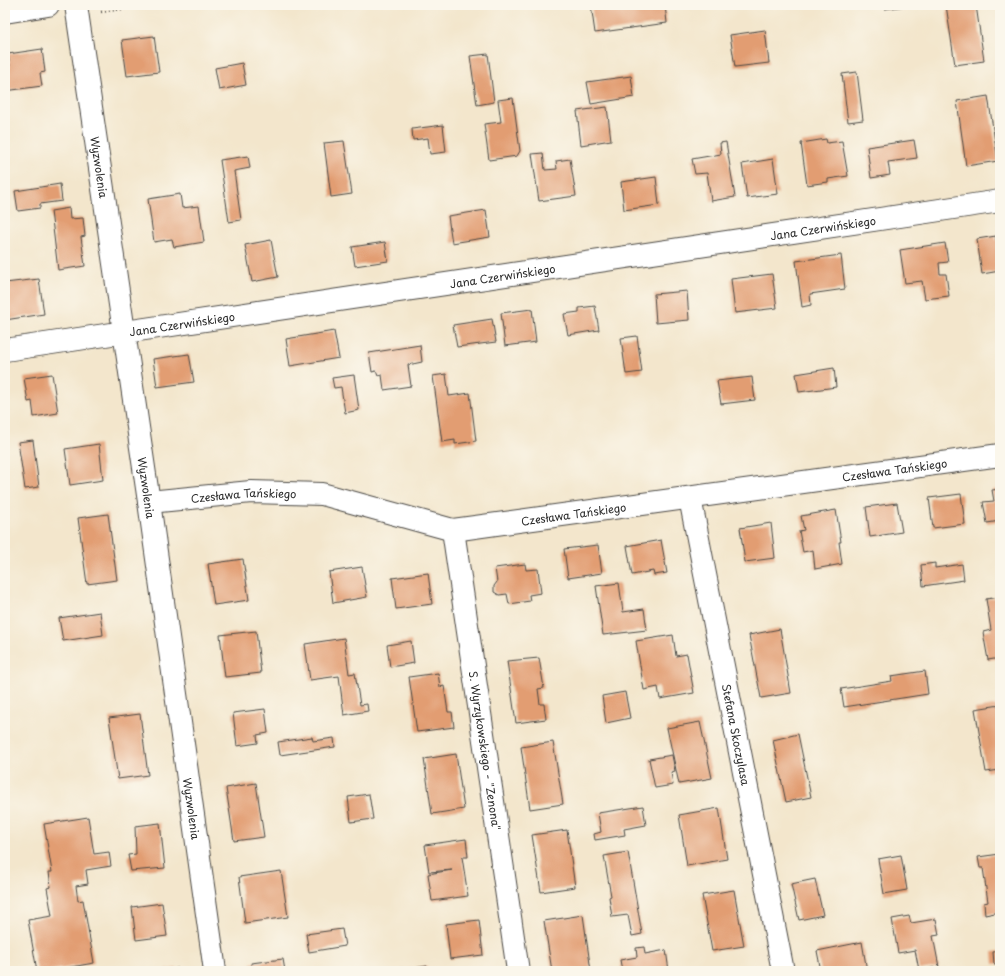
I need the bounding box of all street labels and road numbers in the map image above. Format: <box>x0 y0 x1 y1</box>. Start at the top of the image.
street label: Wyzwolenia <box>87 135 113 200</box>
street label: Jana Czerwińskiego <box>769 211 877 244</box>
street label: Jana Czerwińskiego <box>448 259 556 292</box>
street label: Jana Czerwińskiego <box>128 307 236 340</box>
street label: Czesława Tańskiego <box>841 454 948 485</box>
street label: Wyzwolenia <box>134 456 160 520</box>
street label: Czesława Tańskiego <box>190 483 297 506</box>
street label: Czesława Tańskiego <box>520 498 627 529</box>
street label: S. Wyrzykowskiego - "Zenona" <box>465 670 506 831</box>
street label: Stefana Skoczylasa <box>718 682 755 787</box>
street label: Wyzwolenia <box>179 777 205 841</box>

